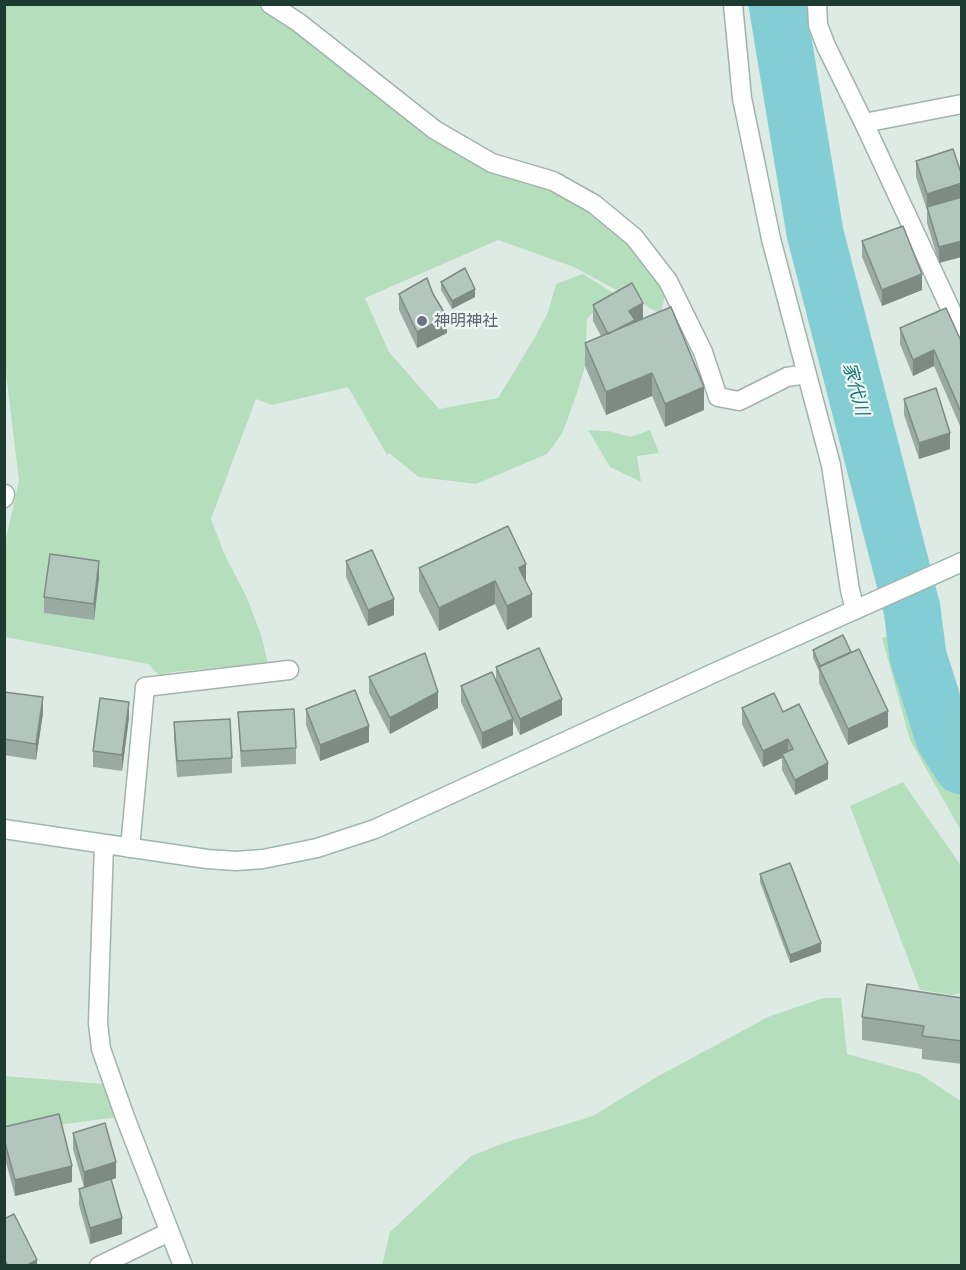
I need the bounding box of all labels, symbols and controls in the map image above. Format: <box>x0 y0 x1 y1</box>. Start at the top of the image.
place label: 神明神社 <box>434 311 498 331</box>
marker: 神明神社 <box>415 314 429 328</box>
water label: 家代川 <box>838 360 872 418</box>

